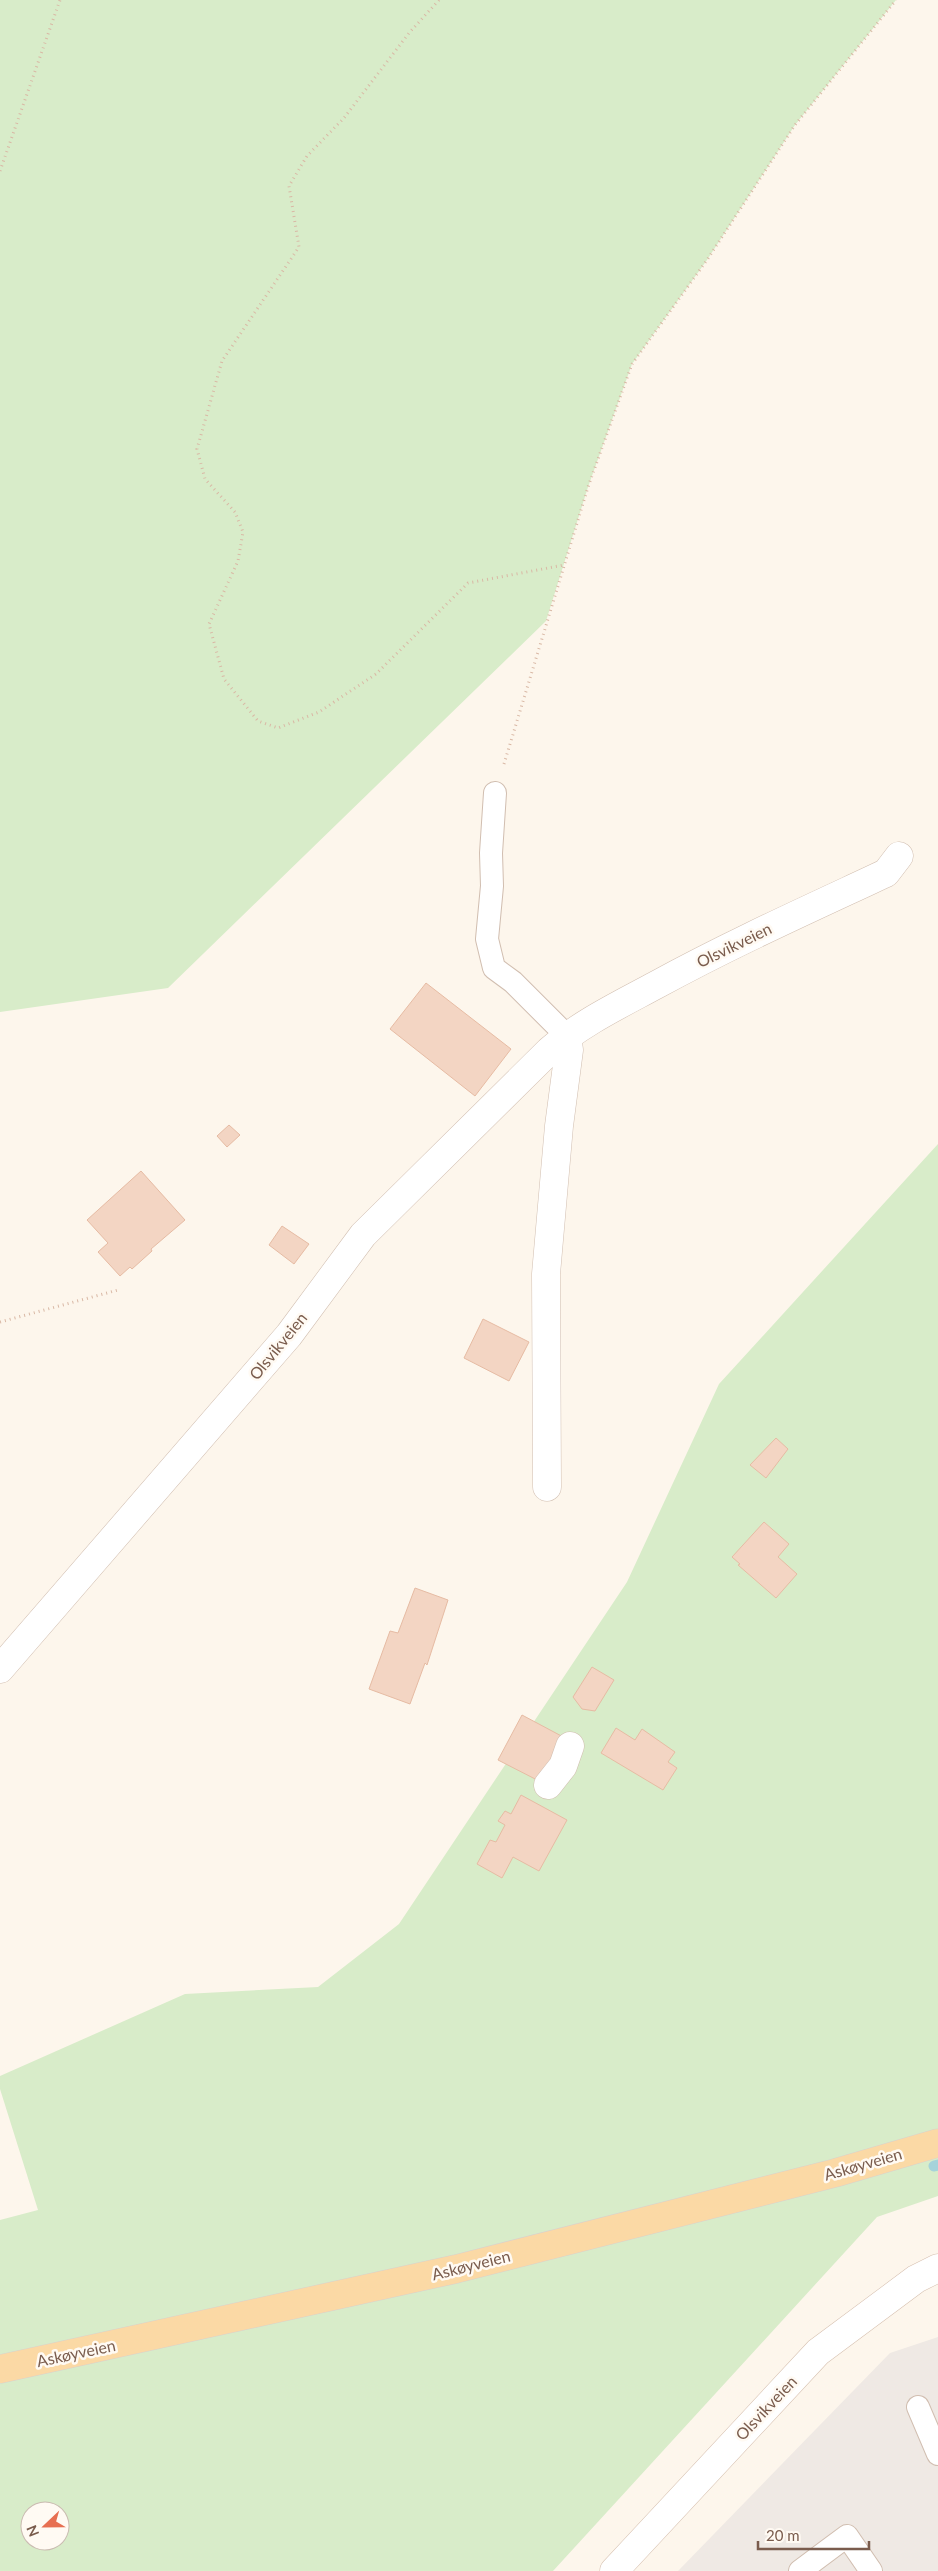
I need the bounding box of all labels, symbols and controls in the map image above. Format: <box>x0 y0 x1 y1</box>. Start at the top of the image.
street label: Olsvikveien <box>693 918 774 971</box>
street label: Olsvikveien <box>245 1308 311 1383</box>
street label: Askøyveien <box>822 2143 904 2184</box>
street label: Askøyveien <box>430 2246 512 2283</box>
street label: Askøyveien <box>35 2335 117 2370</box>
street label: Olsvikveien <box>731 2371 800 2444</box>
north arrow <box>20 2501 70 2551</box>
scale bar <box>758 2518 869 2550</box>
text: N <box>23 2523 42 2539</box>
text: 20 m <box>766 2526 800 2544</box>

